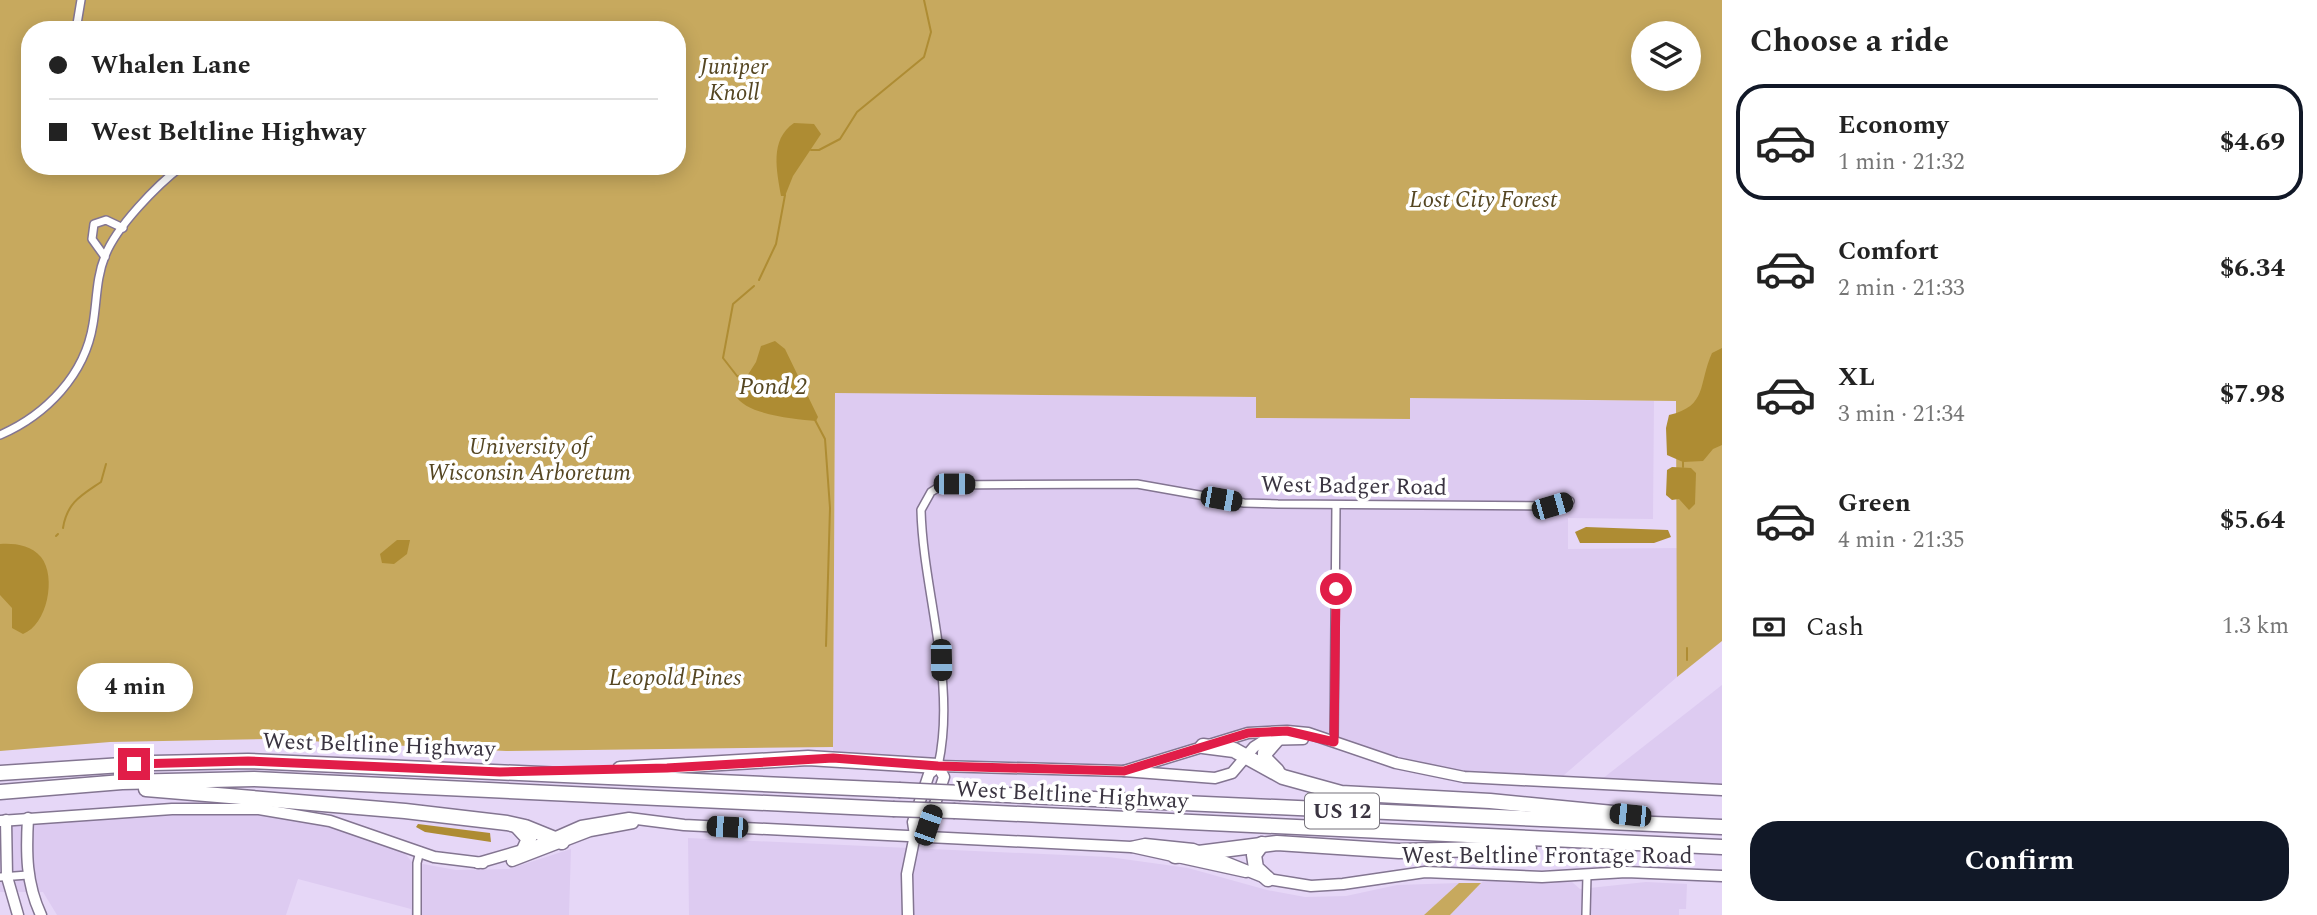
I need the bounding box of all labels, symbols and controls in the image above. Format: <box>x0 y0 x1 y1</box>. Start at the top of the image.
text: Choose a ride <box>1750 17 1949 66</box>
map controls <box>1631 21 1701 91</box>
button: layers <box>1631 21 1701 91</box>
text: Whalen Lane <box>91 45 251 85</box>
park label: Juniper Knoll <box>698 50 769 111</box>
text: Economy <box>1838 105 1948 145</box>
icon: car <box>1754 111 1817 174</box>
text: West Beltline Highway <box>91 112 366 152</box>
text: $4.69 <box>2220 122 2285 162</box>
text: 1 min · 21:32 <box>1838 145 1965 180</box>
park label: Lost City Forest <box>1409 183 1558 218</box>
text: Comfort <box>1838 231 1939 271</box>
icon: car <box>1754 237 1817 300</box>
text: $6.34 <box>2220 248 2285 288</box>
text: 2 min · 21:33 <box>1838 271 1965 306</box>
text: XL <box>1838 357 1875 397</box>
icon: car <box>1754 363 1817 426</box>
water label: Pond 2 <box>739 369 807 405</box>
text: $7.98 <box>2220 374 2285 414</box>
text: 3 min · 21:34 <box>1838 397 1965 432</box>
park label: University of Wisconsin Arboretum <box>427 430 631 491</box>
street label: West Badger Road <box>1261 467 1448 506</box>
car <box>934 474 976 495</box>
text: Green <box>1838 483 1911 523</box>
car <box>1199 485 1244 513</box>
icon: car <box>1754 489 1817 552</box>
car <box>1529 490 1576 522</box>
text: $5.64 <box>2220 500 2285 540</box>
text: 4 min · 21:35 <box>1838 523 1965 558</box>
route start <box>1320 573 1352 605</box>
text: Cash <box>1806 607 1864 647</box>
icon: cash <box>1750 608 1788 646</box>
text: 1.3 km <box>2222 609 2289 644</box>
car <box>931 639 952 681</box>
park label: Leopold Pines <box>609 661 741 696</box>
callout: 4 min <box>76 662 192 712</box>
text: 4 min <box>104 670 166 705</box>
street label: West Beltline Highway <box>262 724 497 767</box>
route end <box>118 748 150 780</box>
street label: West Beltline Highway <box>955 772 1190 819</box>
road number: US 12 <box>1305 794 1379 828</box>
car <box>912 802 945 848</box>
car <box>1609 802 1652 828</box>
car <box>706 815 749 839</box>
button: Confirm <box>1750 821 2289 901</box>
street label: West Beltline Frontage Road <box>1401 839 1693 874</box>

